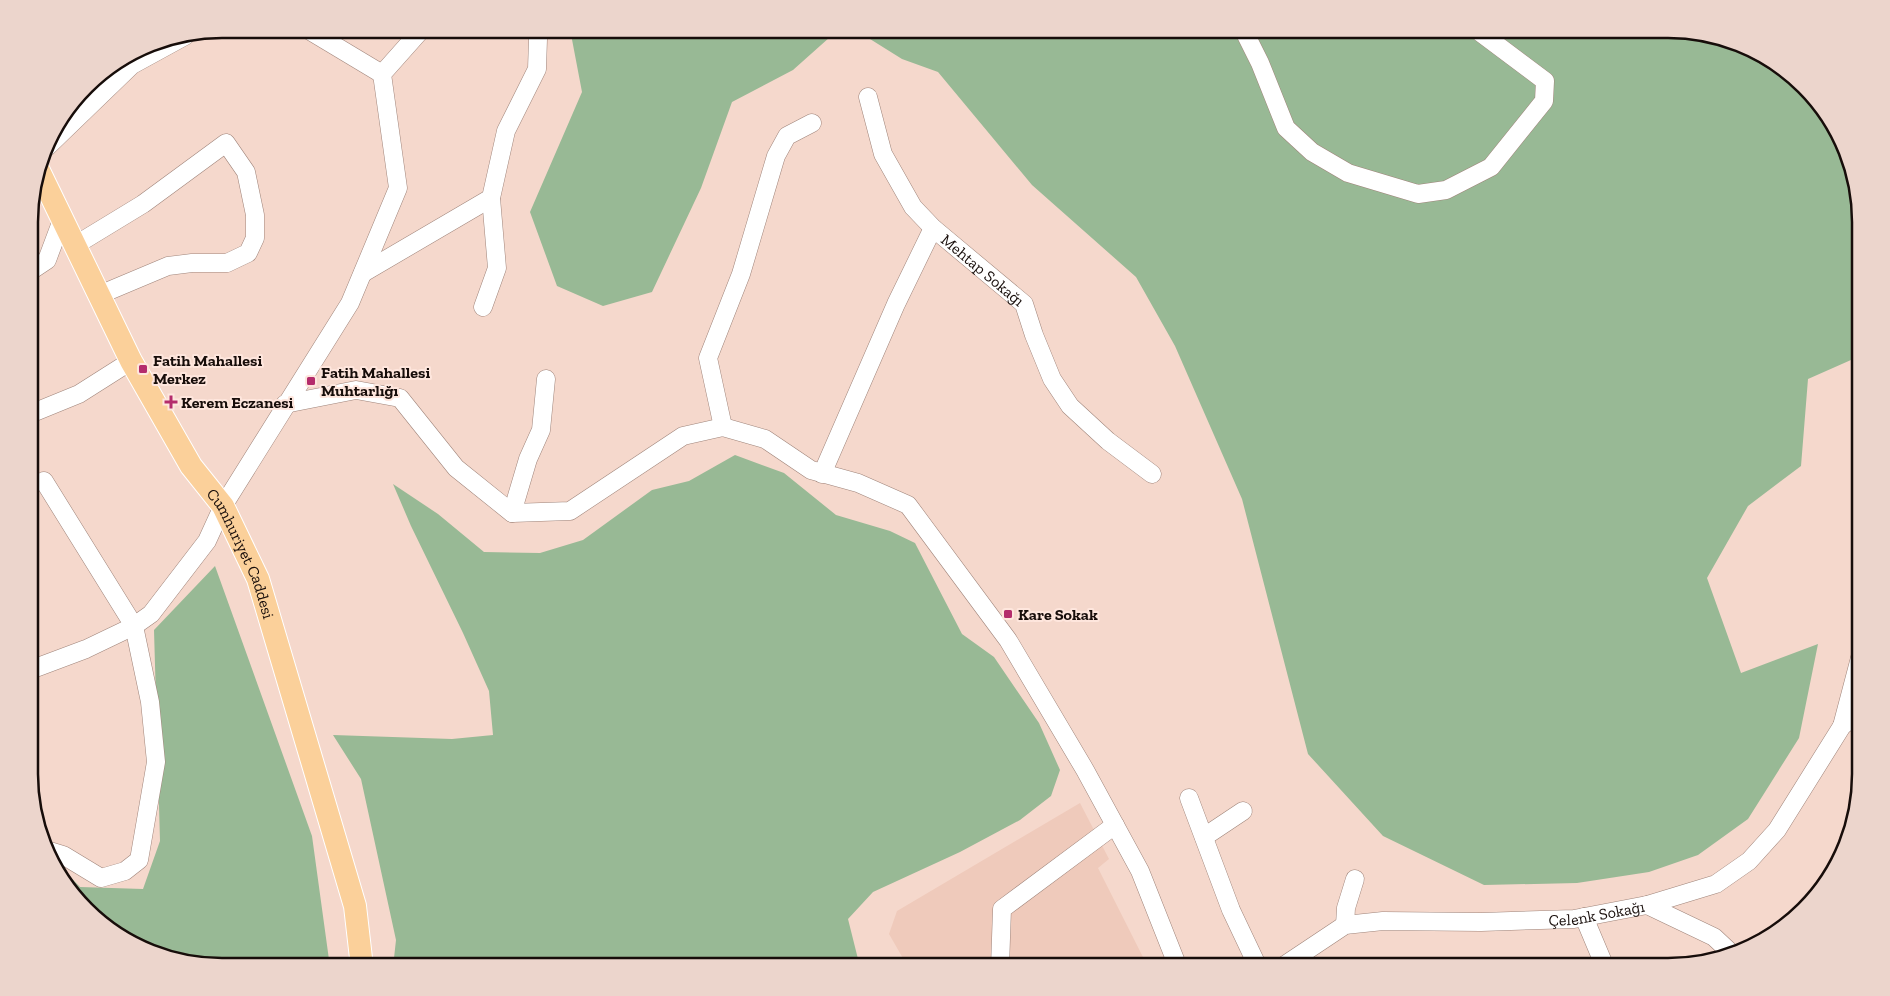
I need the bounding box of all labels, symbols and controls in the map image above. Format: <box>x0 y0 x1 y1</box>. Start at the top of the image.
street label: Mehtap Sokağı <box>937 230 1028 311</box>
place label: Fatih Mahallesi Merkez <box>153 351 262 388</box>
marker: Fatih Mahallesi Merkez <box>137 363 149 375</box>
place label: Fatih Mahallesi Muhtarlığı <box>321 363 430 400</box>
marker: Fatih Mahallesi Muhtarlığı <box>305 375 317 387</box>
place label: Kerem Eczanesi <box>181 393 293 412</box>
marker: Kerem Eczanesi <box>165 396 177 408</box>
street label: Cumhuriyet Caddesi <box>203 485 278 621</box>
place label: Kare Sokak <box>1018 605 1098 624</box>
marker: Kare Sokak <box>1002 608 1014 620</box>
street label: Çelenk Sokağı <box>1548 897 1647 930</box>

